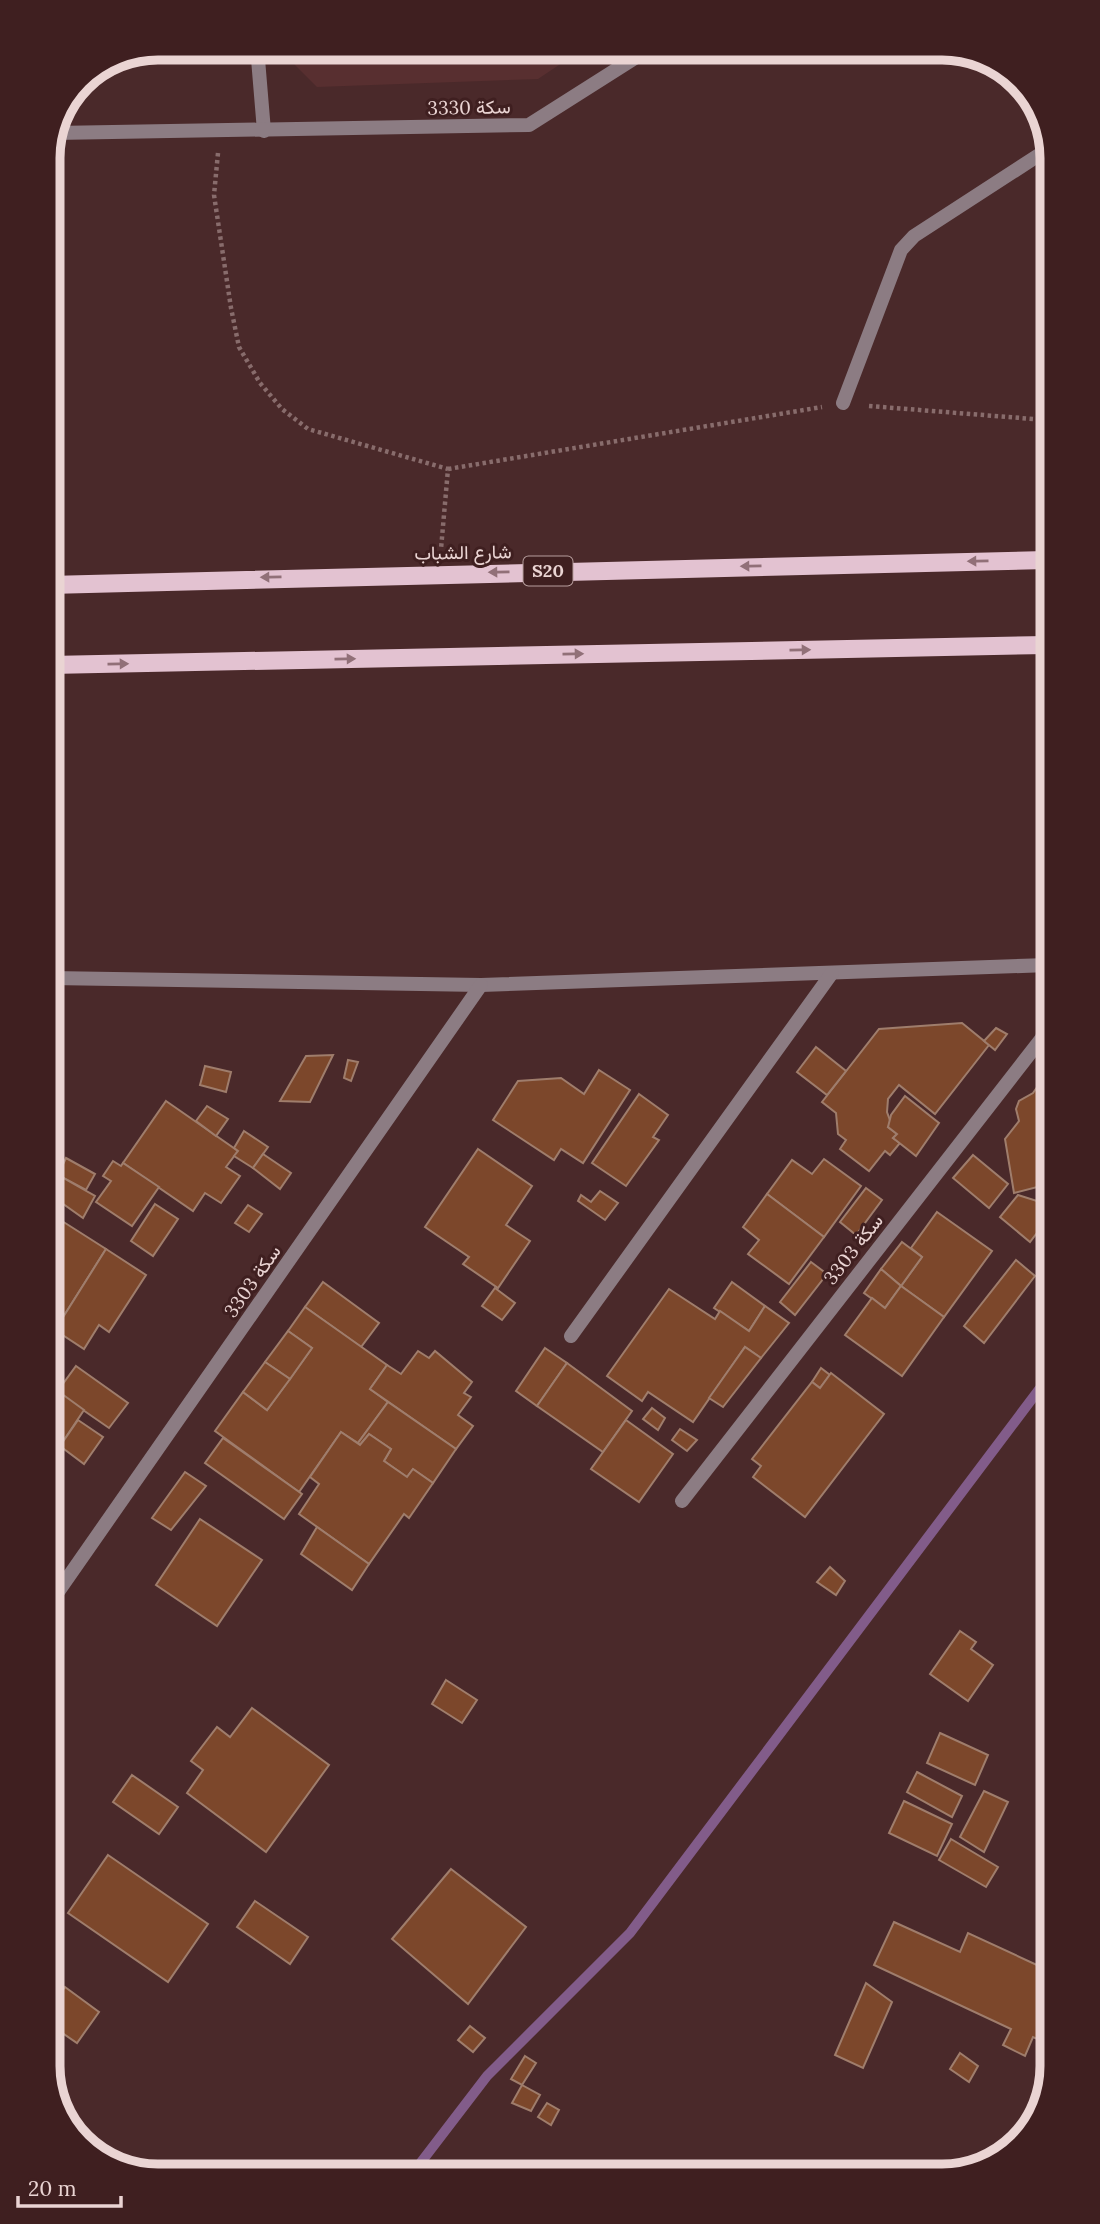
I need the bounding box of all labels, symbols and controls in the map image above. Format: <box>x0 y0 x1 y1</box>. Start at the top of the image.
street label: سكة 3330 <box>427 94 511 120</box>
street label: شارع الشباب <box>414 539 512 566</box>
road number: S20 <box>524 556 572 586</box>
one-way arrow <box>967 556 989 567</box>
one-way arrow <box>739 561 761 572</box>
one-way arrow <box>488 566 510 578</box>
one-way arrow <box>260 571 282 582</box>
one-way arrow <box>789 644 811 656</box>
one-way arrow <box>562 649 584 660</box>
one-way arrow <box>335 653 357 665</box>
one-way arrow <box>107 658 129 669</box>
street label: سكة 3303 <box>818 1209 888 1289</box>
street label: سكة 3303 <box>218 1240 286 1322</box>
scale bar <box>18 2164 121 2208</box>
text: 20 m <box>28 2175 77 2202</box>

